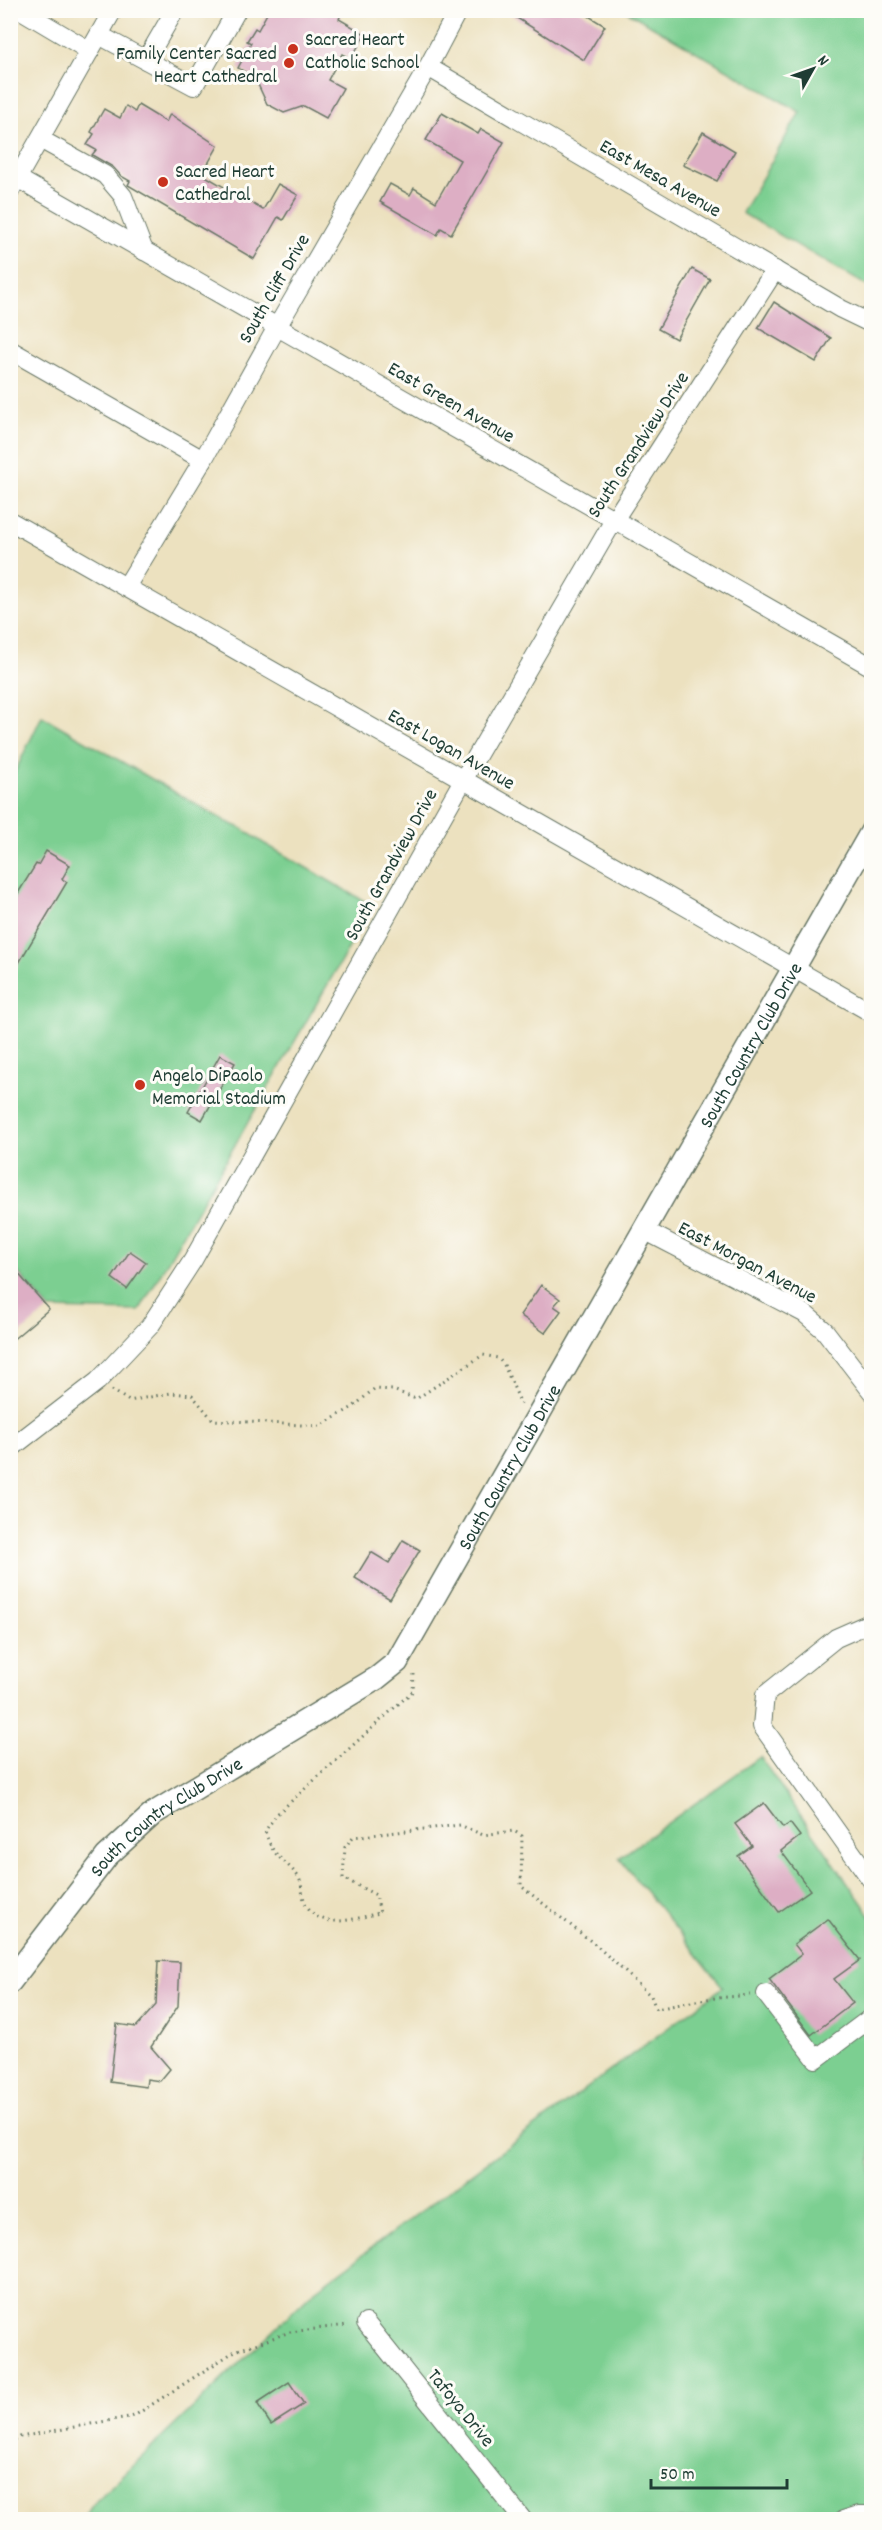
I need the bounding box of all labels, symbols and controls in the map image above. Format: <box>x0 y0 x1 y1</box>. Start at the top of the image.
place label: Sacred Heart Catholic School <box>305 27 420 78</box>
north arrow <box>783 39 843 99</box>
place label: Family Center Sacred Heart Cathedral <box>116 41 277 92</box>
marker: Sacred Heart Catholic School <box>286 42 300 56</box>
text: N <box>811 51 834 71</box>
marker: Family Center Sacred Heart Cathedral <box>282 56 296 70</box>
street label: East Mesa Avenue <box>593 133 726 226</box>
place label: Sacred Heart Cathedral <box>175 159 275 210</box>
marker: Sacred Heart Cathedral <box>156 175 170 189</box>
street label: South Cliff Drive <box>233 229 318 350</box>
street label: East Green Avenue <box>382 356 519 451</box>
street label: South Grandview Drive <box>582 367 698 524</box>
street label: East Logan Avenue <box>382 703 519 798</box>
street label: South Grandview Drive <box>339 784 446 946</box>
street label: South Country Club Drive <box>694 958 811 1134</box>
place label: Angelo DiPaolo Memorial Stadium <box>152 1063 286 1114</box>
marker: Angelo DiPaolo Memorial Stadium <box>133 1078 147 1092</box>
street label: East Morgan Avenue <box>672 1215 821 1312</box>
street label: South Country Club Drive <box>453 1380 570 1556</box>
street label: South Country Club Drive <box>85 1751 249 1884</box>
street label: Tafoya Drive <box>419 2364 500 2454</box>
scale bar <box>651 2452 788 2490</box>
text: 50 m <box>660 2463 695 2488</box>

